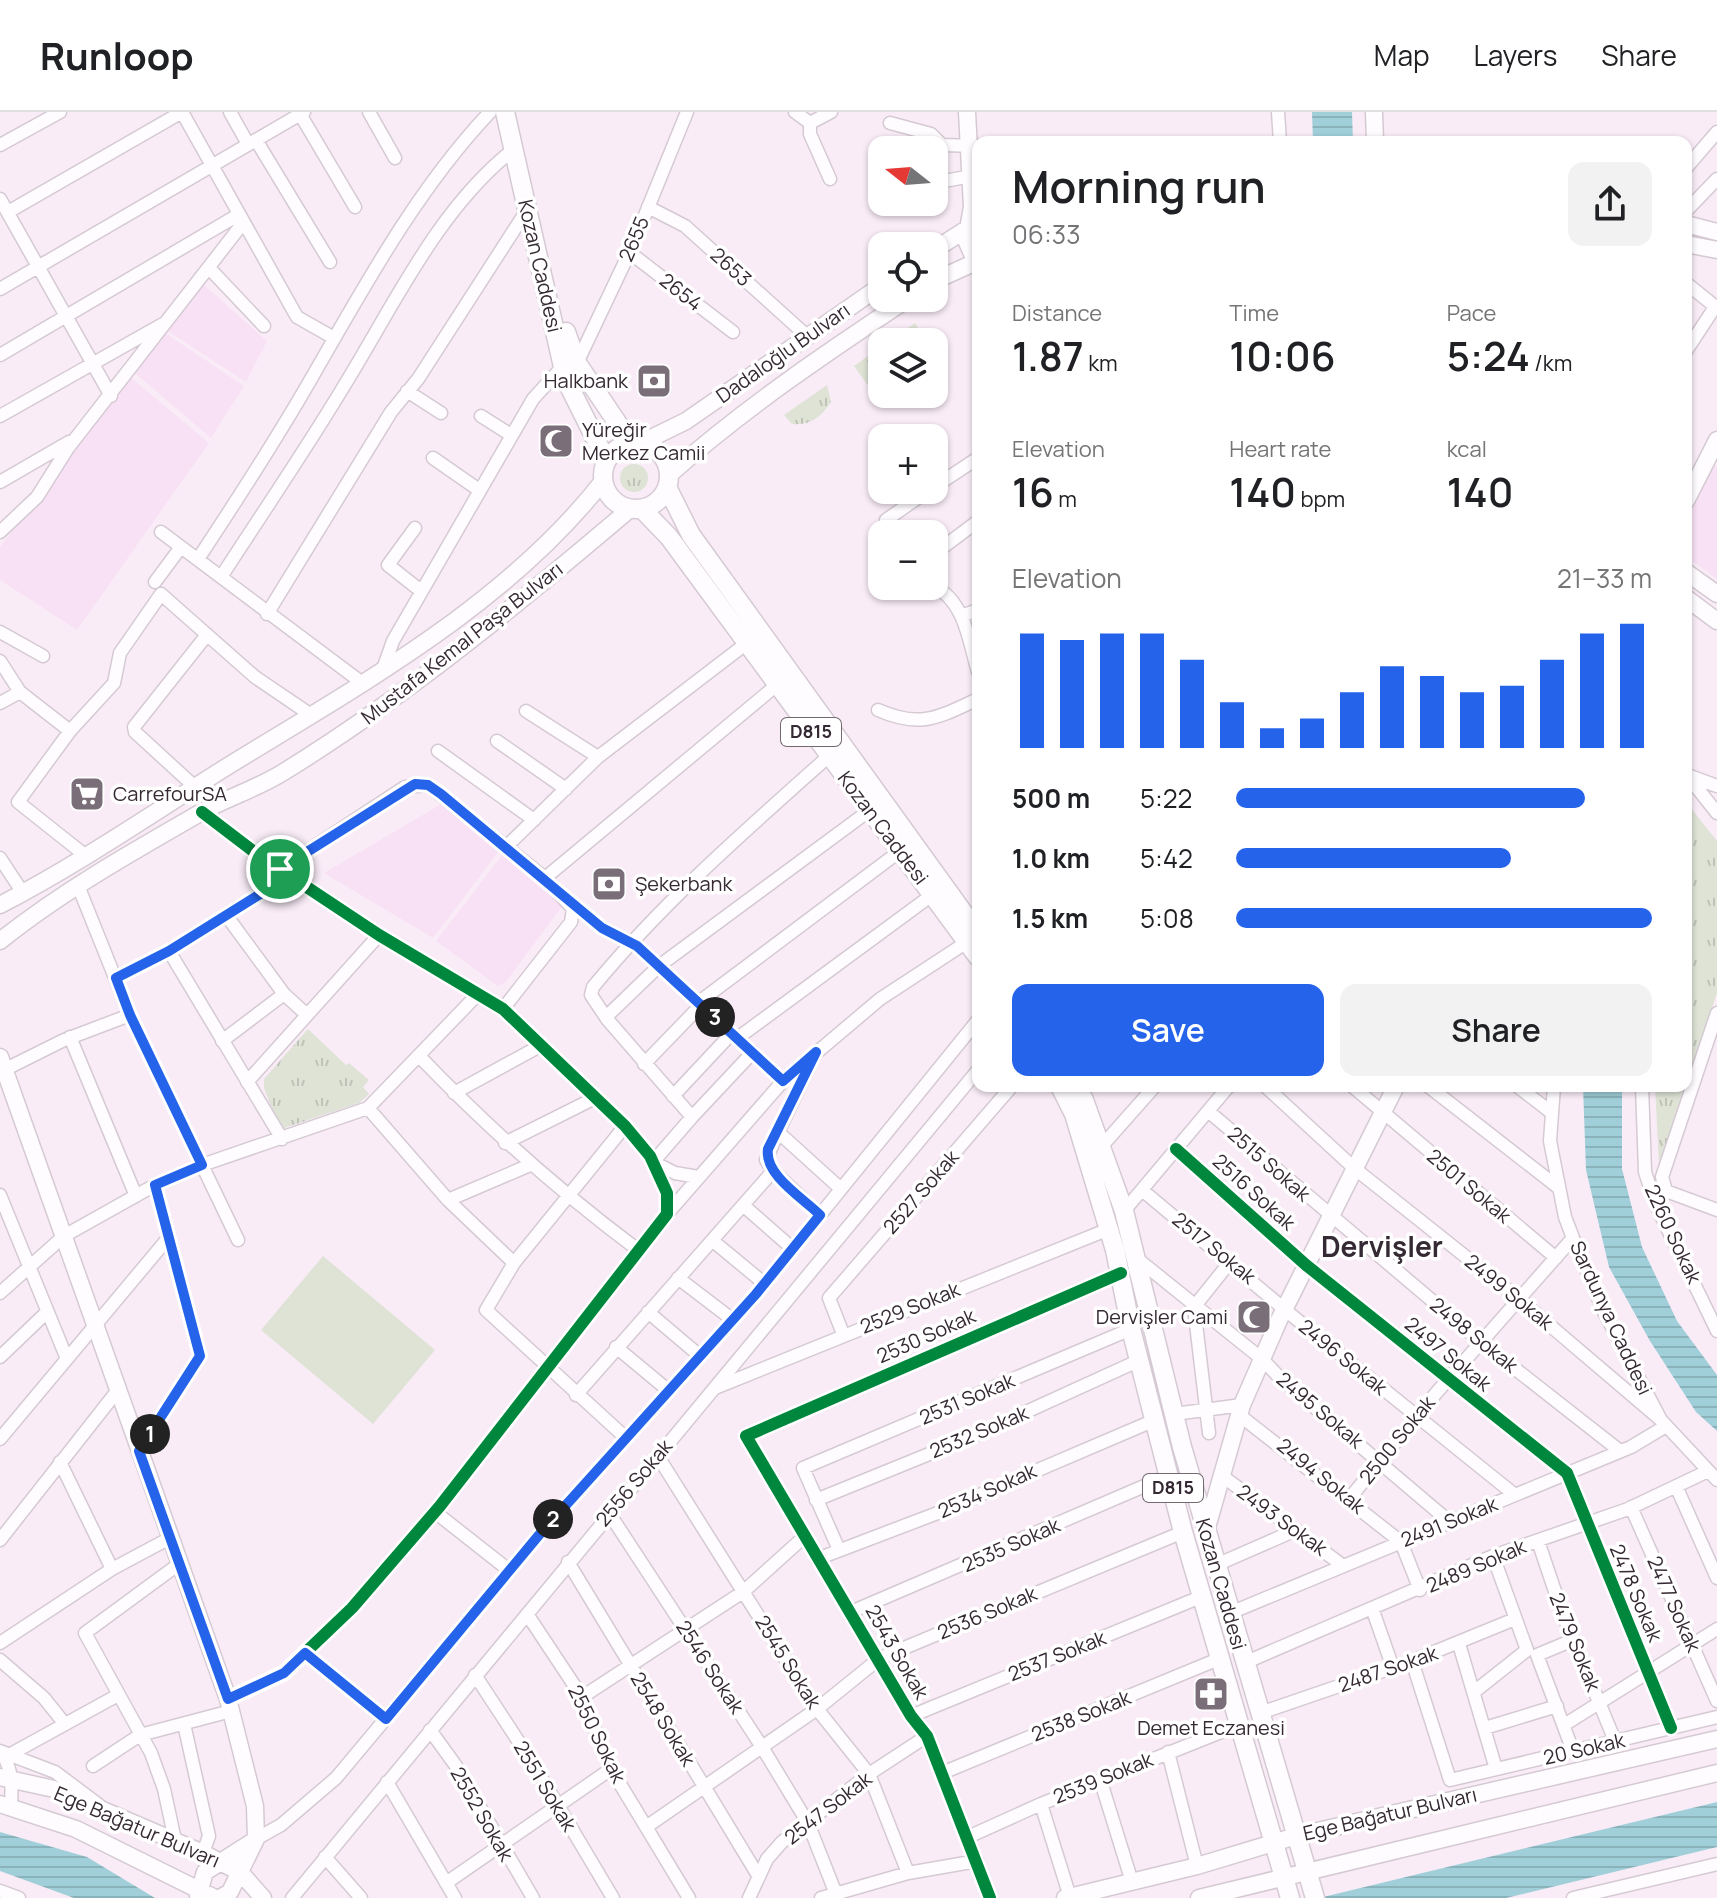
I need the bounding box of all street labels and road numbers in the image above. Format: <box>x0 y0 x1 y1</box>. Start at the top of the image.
street label: Kozan Caddesi <box>512 197 569 335</box>
street label: 2655 <box>612 212 655 266</box>
street label: 2653 <box>705 241 758 292</box>
street label: 2654 <box>654 266 708 317</box>
street label: Dadaloğlu Bulvarı <box>710 296 855 409</box>
street label: Mustafa Kemal Paşa Bulvarı <box>355 555 568 730</box>
road number: D815 <box>781 718 841 746</box>
street label: Kozan Caddesi <box>832 765 935 890</box>
street label: 2515 Sokak <box>1222 1120 1317 1208</box>
street label: 2501 Sokak <box>1422 1142 1518 1229</box>
street label: 2527 Sokak <box>877 1143 965 1239</box>
street label: 2516 Sokak <box>1207 1147 1302 1237</box>
street label: 2260 Sokak <box>1639 1180 1709 1289</box>
street label: 2517 Sokak <box>1167 1206 1262 1290</box>
street label: Sardunya Caddesi <box>1564 1236 1659 1399</box>
street label: 2499 Sokak <box>1459 1248 1560 1336</box>
street label: 2529 Sokak <box>856 1275 965 1340</box>
street label: 2498 Sokak <box>1425 1291 1525 1379</box>
street label: 2530 Sokak <box>872 1301 980 1369</box>
street label: 2497 Sokak <box>1399 1310 1498 1397</box>
street label: 2496 Sokak <box>1293 1313 1394 1401</box>
street label: 2495 Sokak <box>1271 1365 1370 1455</box>
street label: 2531 Sokak <box>915 1366 1020 1431</box>
street label: 2500 Sokak <box>1353 1389 1441 1490</box>
street label: 2532 Sokak <box>925 1398 1033 1464</box>
street label: 2494 Sokak <box>1272 1432 1372 1520</box>
street label: 2556 Sokak <box>589 1433 679 1532</box>
street label: 2534 Sokak <box>933 1456 1041 1524</box>
road number: D815 <box>1143 1474 1203 1502</box>
street label: 2493 Sokak <box>1232 1478 1334 1562</box>
street label: 2491 Sokak <box>1397 1490 1502 1553</box>
street label: 2535 Sokak <box>957 1510 1065 1578</box>
street label: Kozan Caddesi <box>1190 1515 1253 1653</box>
street label: 2489 Sokak <box>1422 1532 1531 1599</box>
street label: 2478 Sokak <box>1604 1540 1670 1647</box>
street label: 2477 Sokak <box>1641 1551 1708 1657</box>
street label: 2536 Sokak <box>933 1579 1042 1646</box>
street label: 2479 Sokak <box>1543 1588 1608 1696</box>
street label: 2543 Sokak <box>860 1600 936 1705</box>
street label: 2545 Sokak <box>749 1610 828 1714</box>
street label: 2546 Sokak <box>670 1615 751 1720</box>
street label: 2537 Sokak <box>1004 1623 1111 1687</box>
street label: 2487 Sokak <box>1334 1639 1442 1698</box>
street label: 2548 Sokak <box>625 1667 703 1772</box>
street label: 2550 Sokak <box>562 1680 633 1788</box>
street label: 2538 Sokak <box>1027 1683 1135 1748</box>
street label: 20 Sokak <box>1541 1726 1628 1771</box>
street label: 2551 Sokak <box>508 1735 584 1837</box>
street label: 2539 Sokak <box>1049 1745 1158 1810</box>
street label: 2552 Sokak <box>445 1762 521 1867</box>
street label: 2547 Sokak <box>778 1764 878 1850</box>
street label: Ege Bağatur Bulvarı <box>50 1779 224 1874</box>
street label: Ege Bağatur Bulvarı <box>1300 1780 1480 1847</box>

